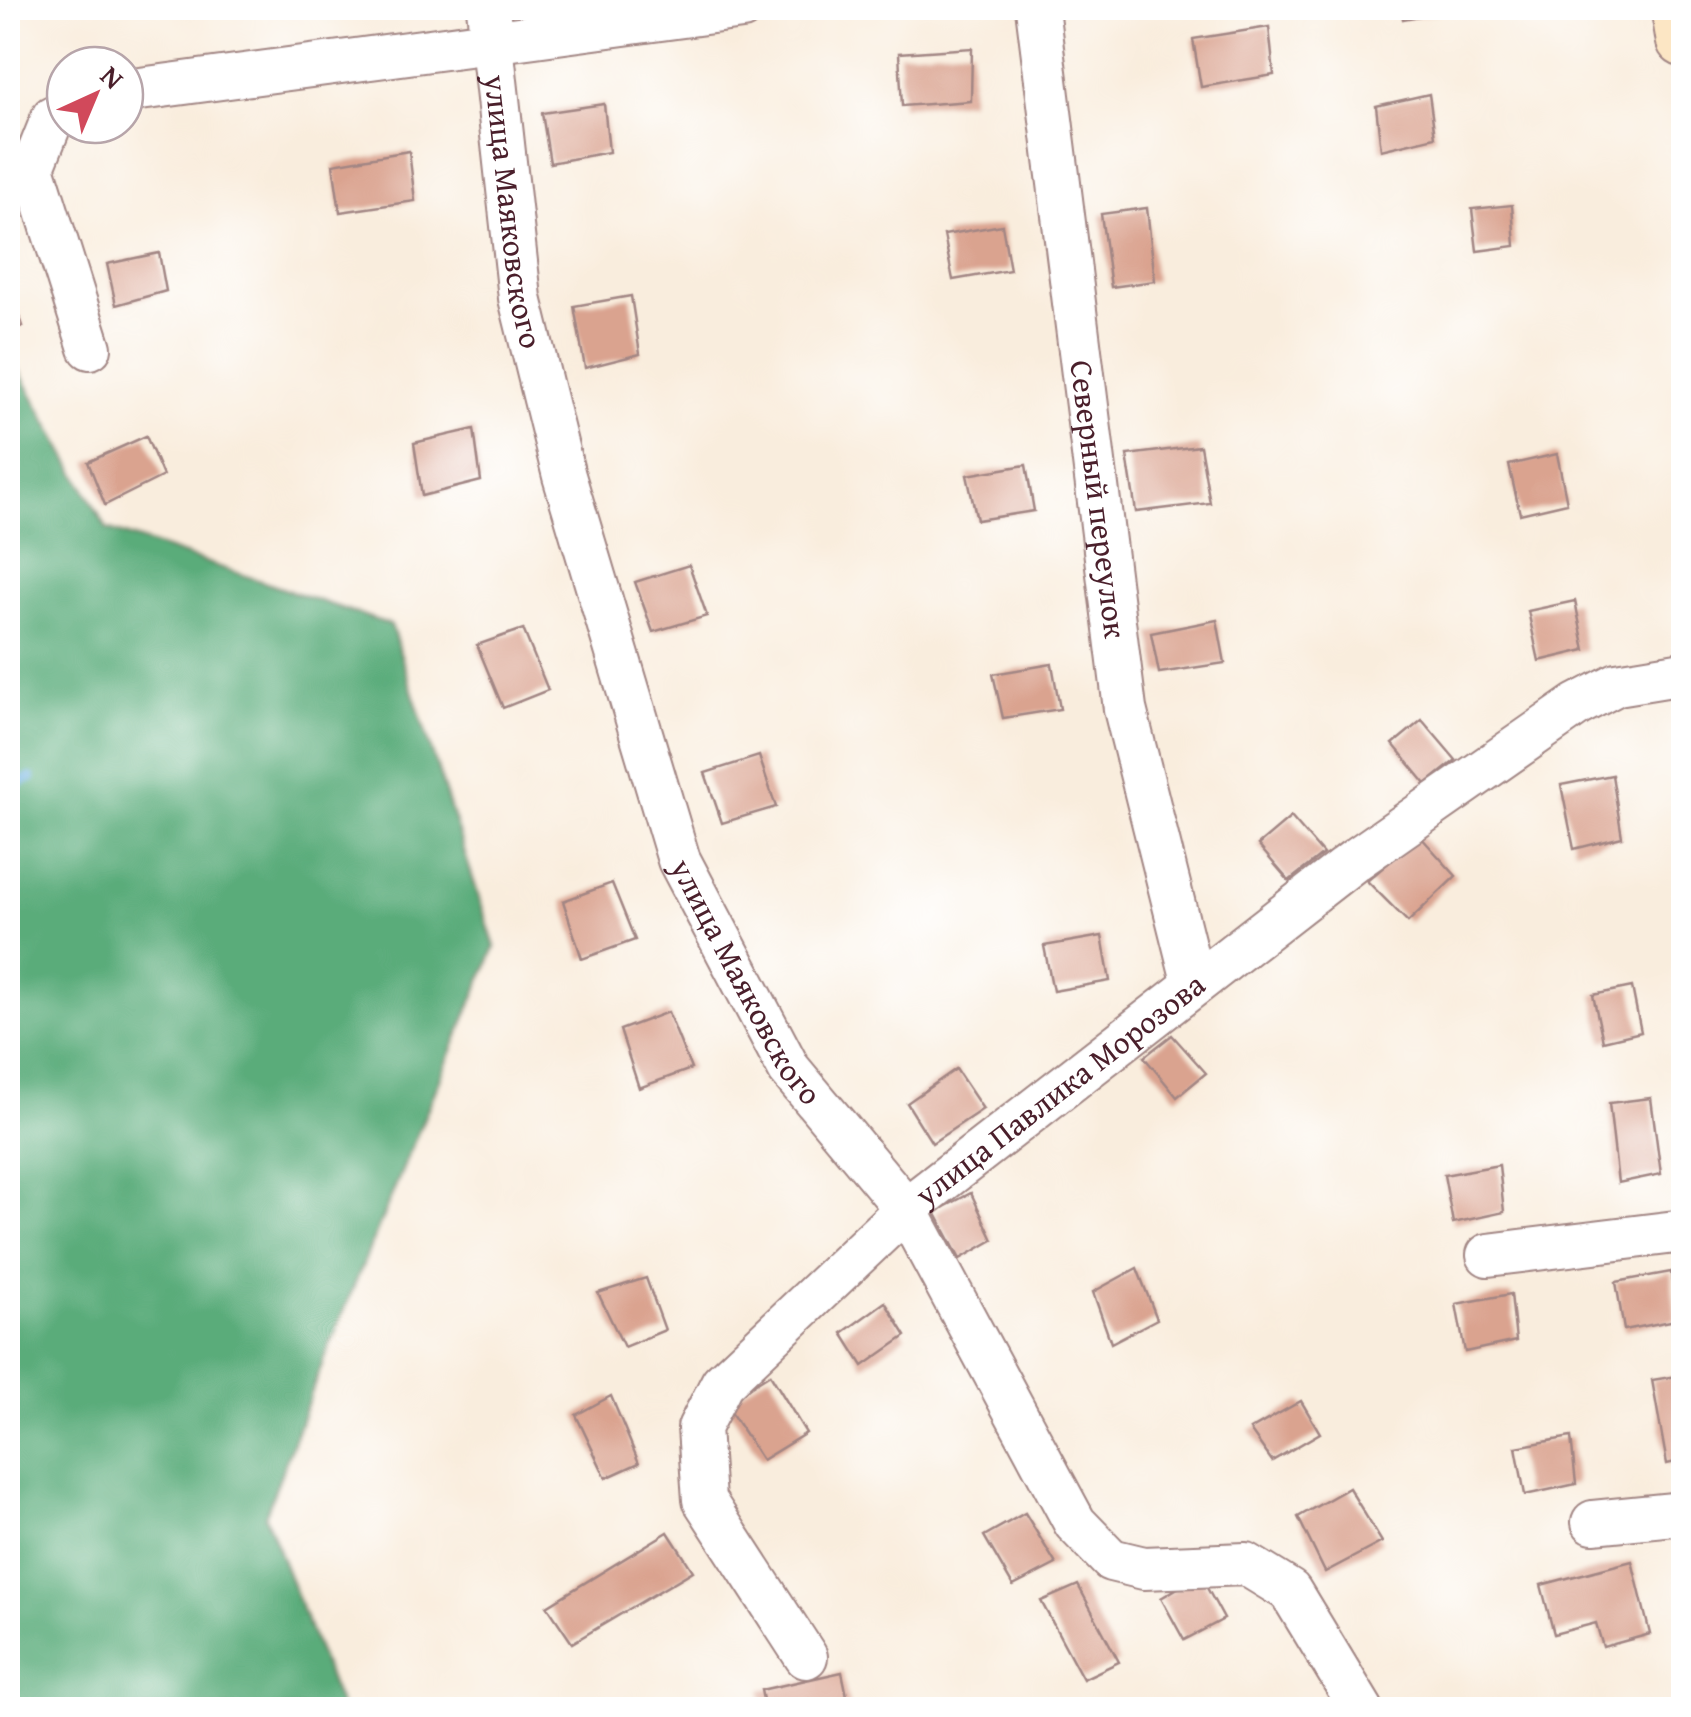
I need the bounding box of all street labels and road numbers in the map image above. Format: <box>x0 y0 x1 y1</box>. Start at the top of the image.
street label: улица Маяковского <box>472 71 556 353</box>
street label: Северный переулок <box>1058 357 1140 641</box>
street label: улица Маяковского <box>659 849 834 1115</box>
street label: улица Павлика Морозова <box>903 961 1215 1218</box>

